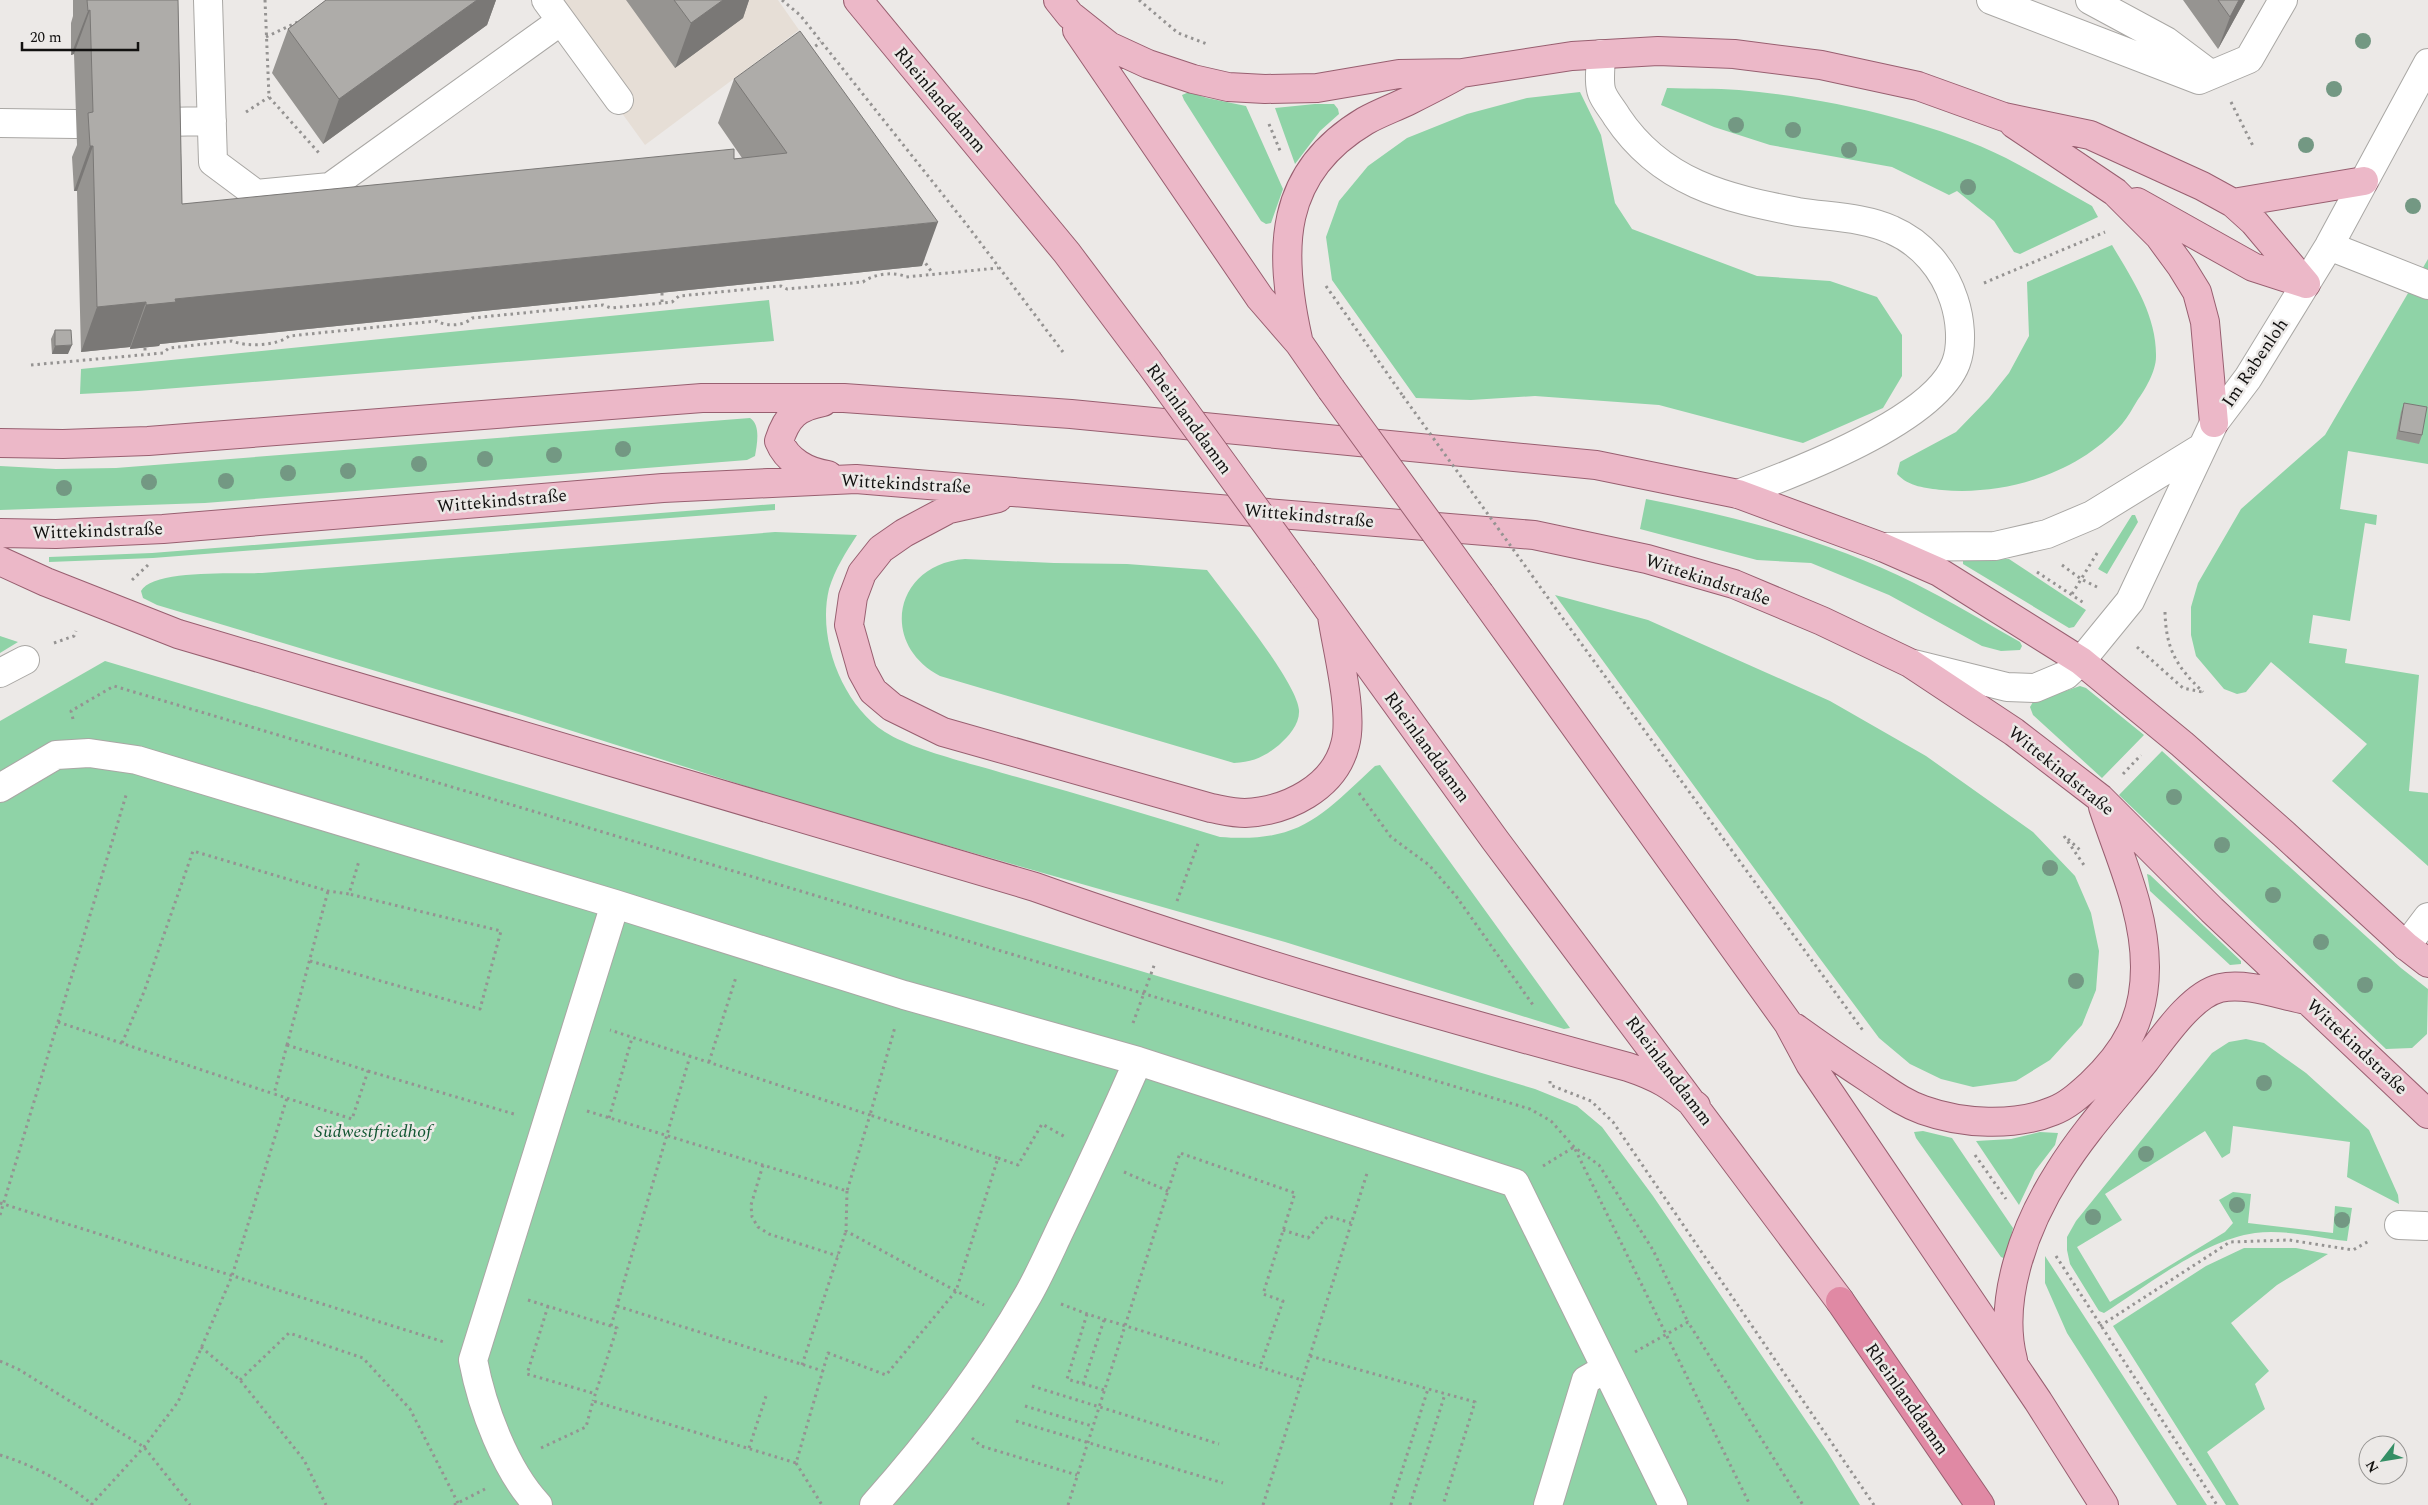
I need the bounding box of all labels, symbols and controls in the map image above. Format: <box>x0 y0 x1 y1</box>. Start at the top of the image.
scale bar <box>22 20 139 52</box>
text: 20 m <box>30 26 62 49</box>
street label: Rheinlanddamm <box>887 41 993 159</box>
street label: Im Rabenloh <box>2215 313 2295 413</box>
street label: Rheinlanddamm <box>1139 358 1239 480</box>
street label: Wittekindstraße <box>840 467 972 501</box>
street label: Wittekindstraße <box>436 482 568 520</box>
street label: Wittekindstraße <box>1243 497 1375 535</box>
street label: Wittekindstraße <box>32 515 164 547</box>
street label: Wittekindstraße <box>1642 547 1774 613</box>
street label: Rheinlanddamm <box>1377 686 1477 808</box>
street label: Wittekindstraße <box>2002 720 2120 822</box>
street label: Wittekindstraße <box>2300 993 2414 1101</box>
street label: Rheinlanddamm <box>1619 1010 1719 1132</box>
park label: Südwestfriedhof <box>314 1118 435 1145</box>
street label: Rheinlanddamm <box>1858 1337 1956 1461</box>
north arrow <box>2358 1435 2408 1485</box>
text: N <box>2360 1456 2384 1477</box>

